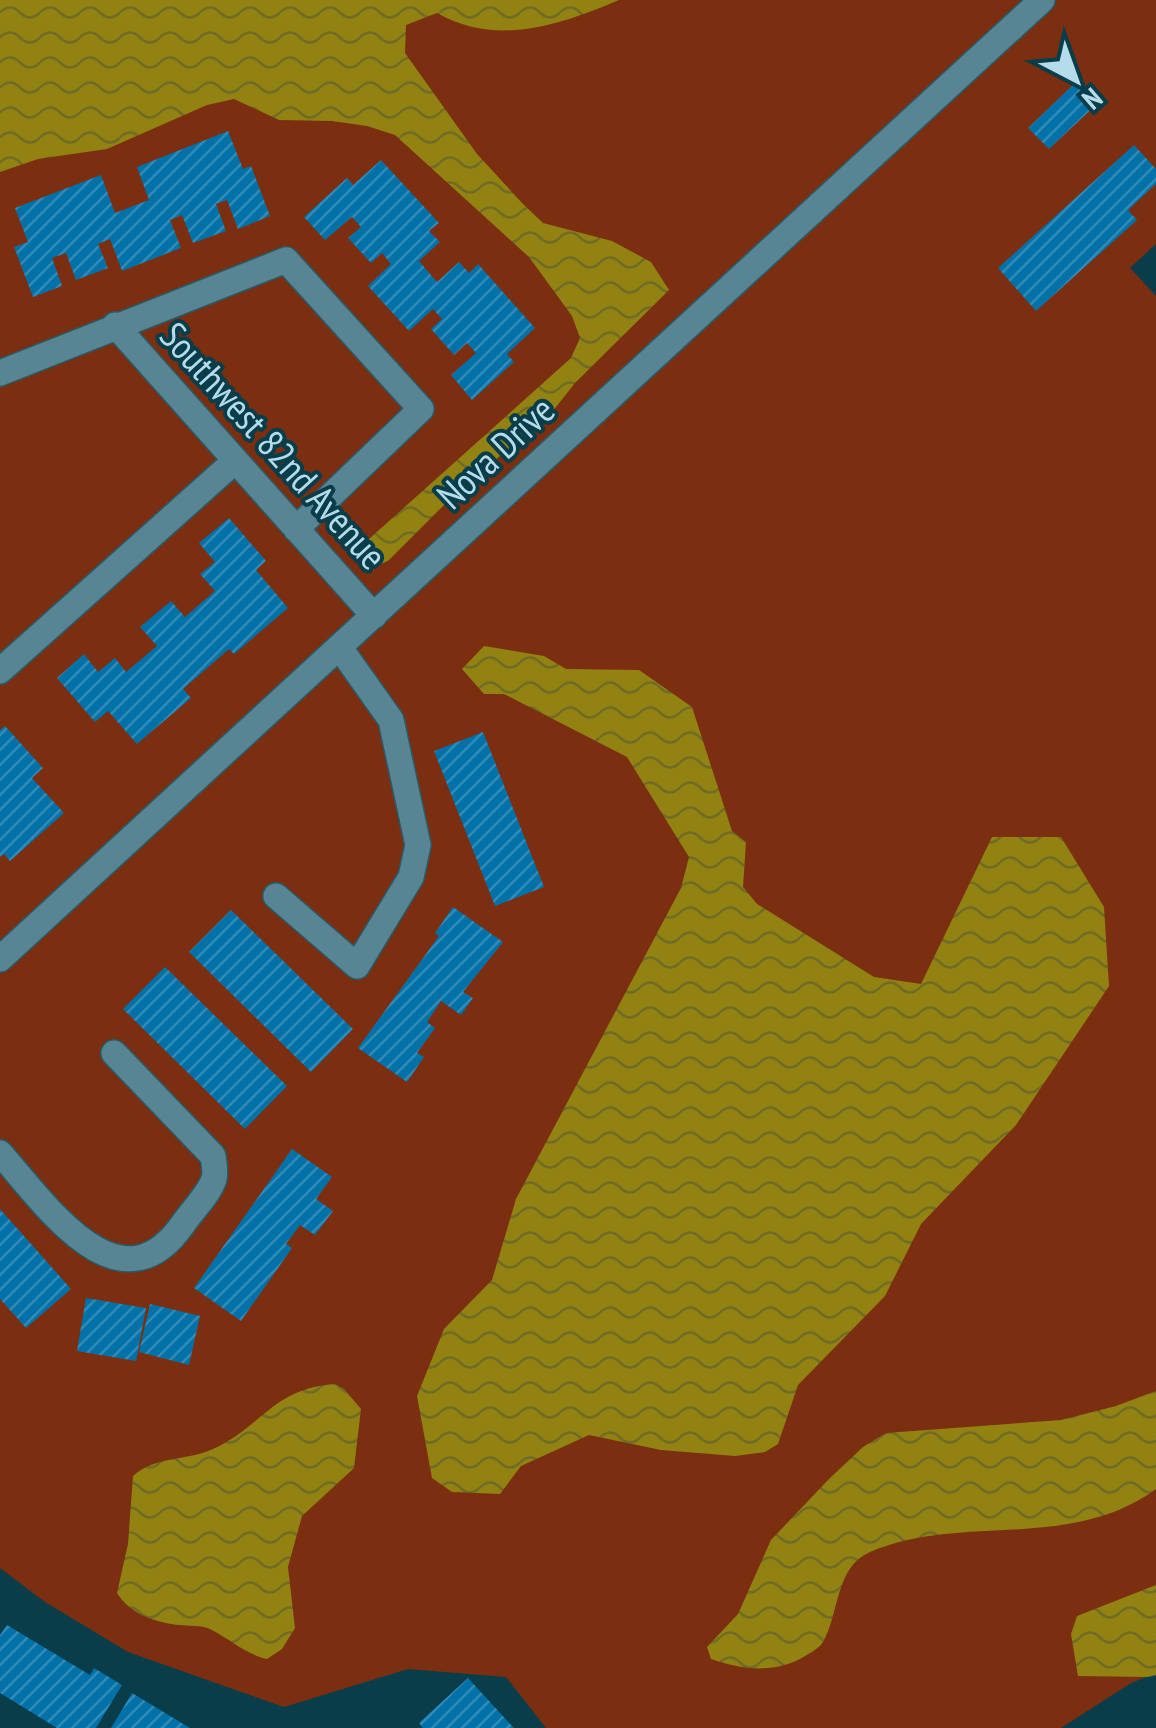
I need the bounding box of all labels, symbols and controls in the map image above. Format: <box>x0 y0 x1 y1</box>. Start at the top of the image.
north arrow <box>1026 30 1126 130</box>
text: N <box>1075 80 1111 118</box>
street label: Southwest 82nd Avenue <box>150 311 398 579</box>
street label: Nova Drive <box>426 385 564 519</box>

